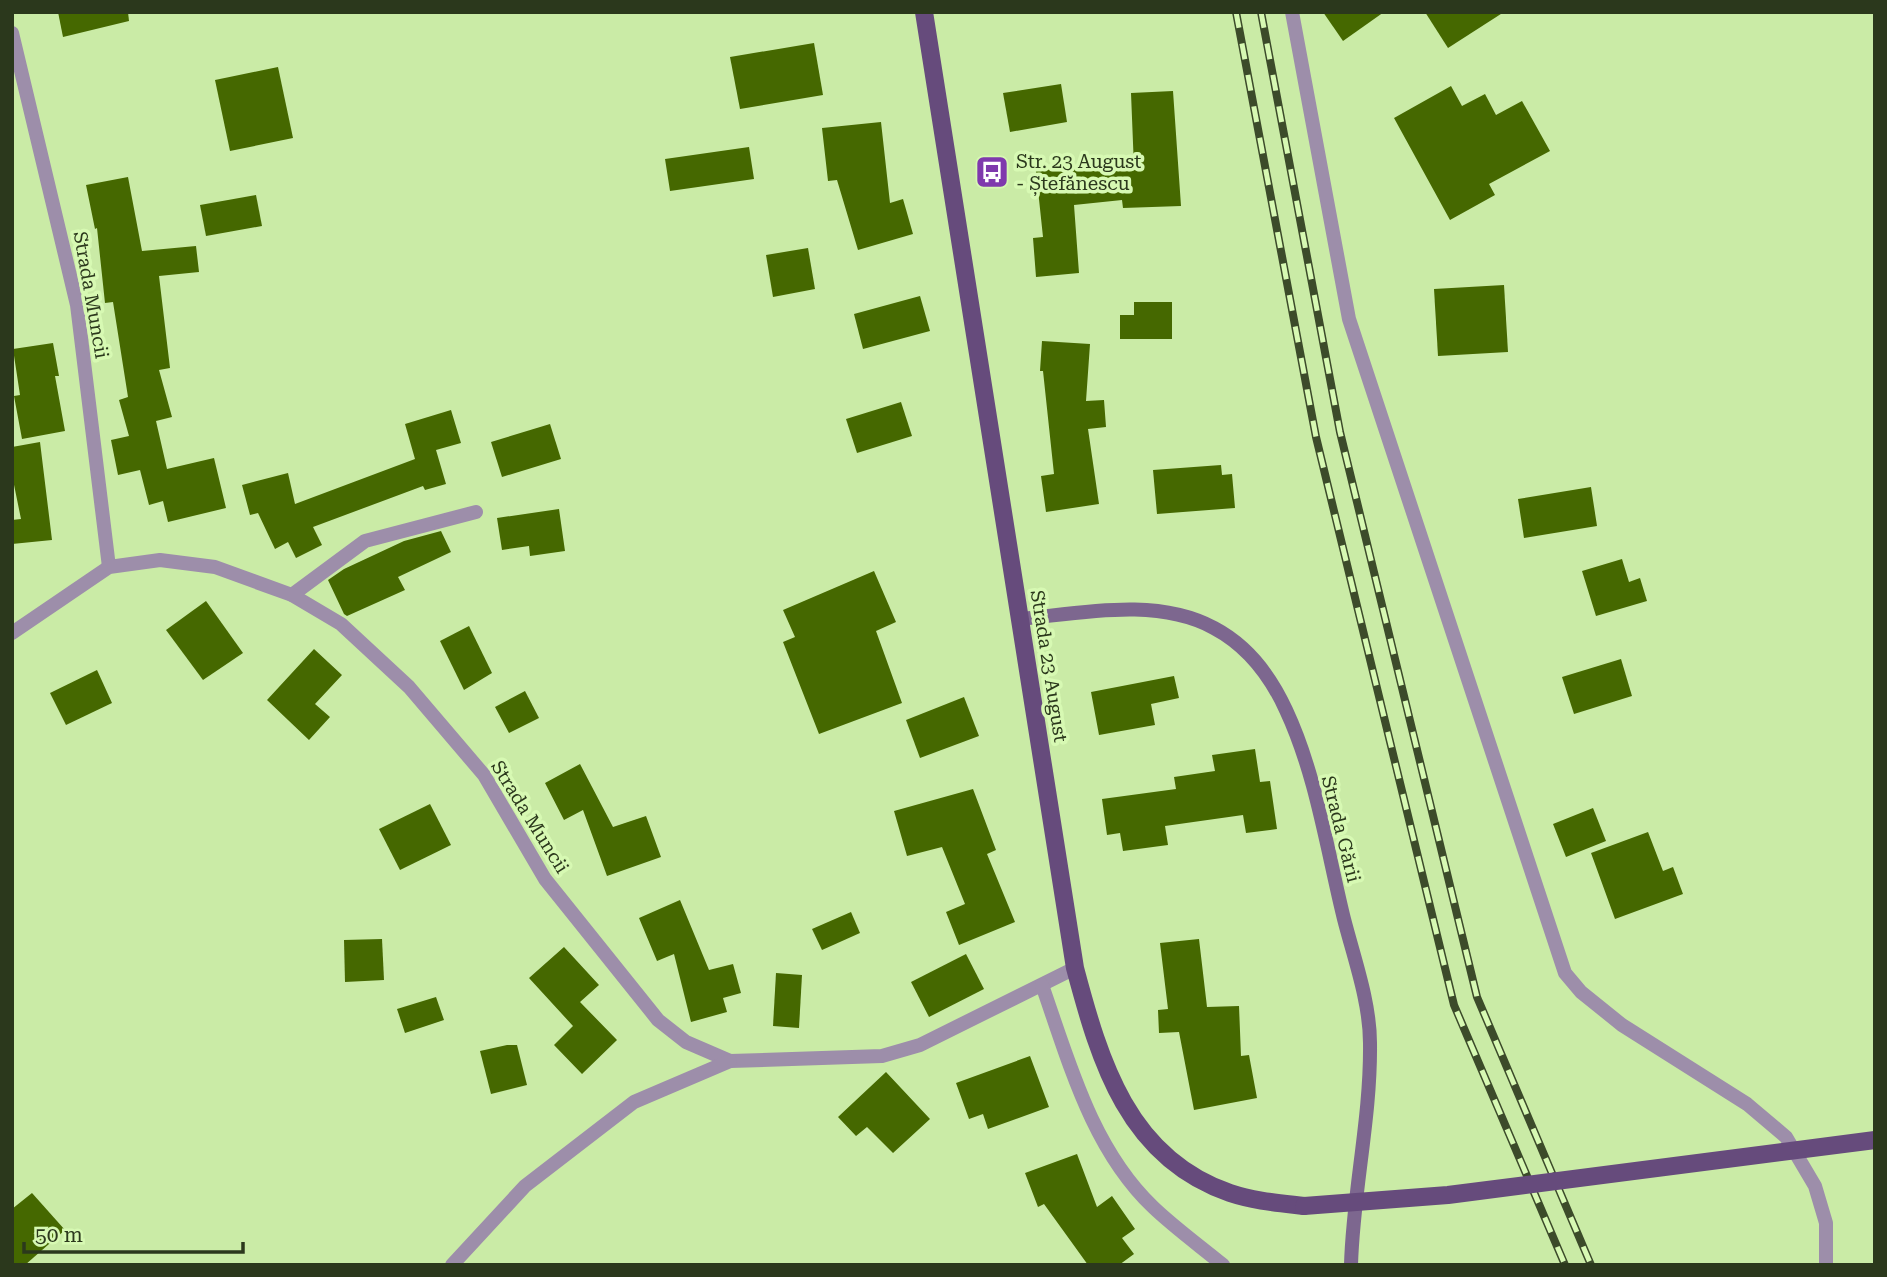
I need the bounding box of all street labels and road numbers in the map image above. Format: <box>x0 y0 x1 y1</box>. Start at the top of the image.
street label: Strada Muncii <box>68 230 114 360</box>
street label: Strada 23 August <box>1026 588 1072 744</box>
street label: Strada Muncii <box>486 756 574 878</box>
street label: Strada Gării <box>1317 773 1365 885</box>

